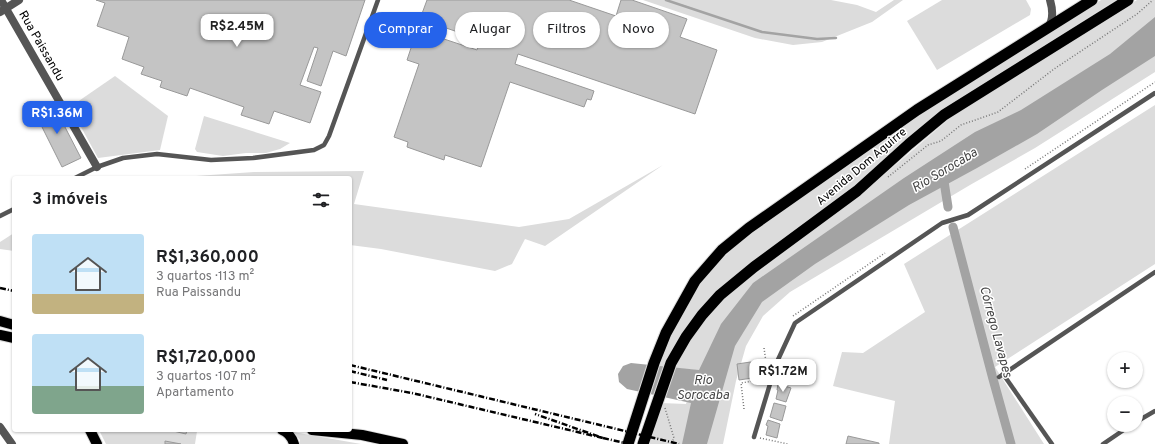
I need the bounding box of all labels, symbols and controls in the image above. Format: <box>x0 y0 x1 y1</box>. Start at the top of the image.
street label: Rua Paissandu <box>14 8 68 84</box>
chip: Comprar <box>364 12 447 48</box>
chip: Alugar <box>455 12 525 48</box>
chip: Filtros <box>533 12 600 48</box>
chip: Novo <box>608 12 669 48</box>
pin: R$2.45M <box>200 14 274 48</box>
text: R$2.45M <box>210 19 264 35</box>
pin: R$1.36M <box>20 101 94 135</box>
text: R$1.36M <box>31 106 83 122</box>
street label: Avenida Dom Aguirre <box>814 125 910 209</box>
water label: Rio Sorocaba <box>909 145 981 197</box>
text: 3 imóveis <box>32 189 108 211</box>
icon: filters <box>310 189 332 211</box>
text: R$1,360,000 <box>156 247 259 269</box>
icon: home <box>64 250 112 298</box>
text: 3 quartos · 113 m² <box>156 269 254 285</box>
water label: Córrego Lavapes <box>975 284 1015 380</box>
text: Rua Paissandu <box>156 285 241 301</box>
text: R$1,720,000 <box>156 347 256 369</box>
icon: home <box>64 350 112 398</box>
map controls <box>1107 352 1143 432</box>
button: + <box>1107 352 1143 388</box>
pin: R$1.72M <box>746 359 820 393</box>
text: R$1.72M <box>758 364 808 380</box>
text: 3 quartos · 107 m² <box>156 369 256 385</box>
water label: Rio Sorocaba <box>677 373 729 404</box>
text: Apartamento <box>156 385 234 401</box>
button: − <box>1107 396 1143 432</box>

